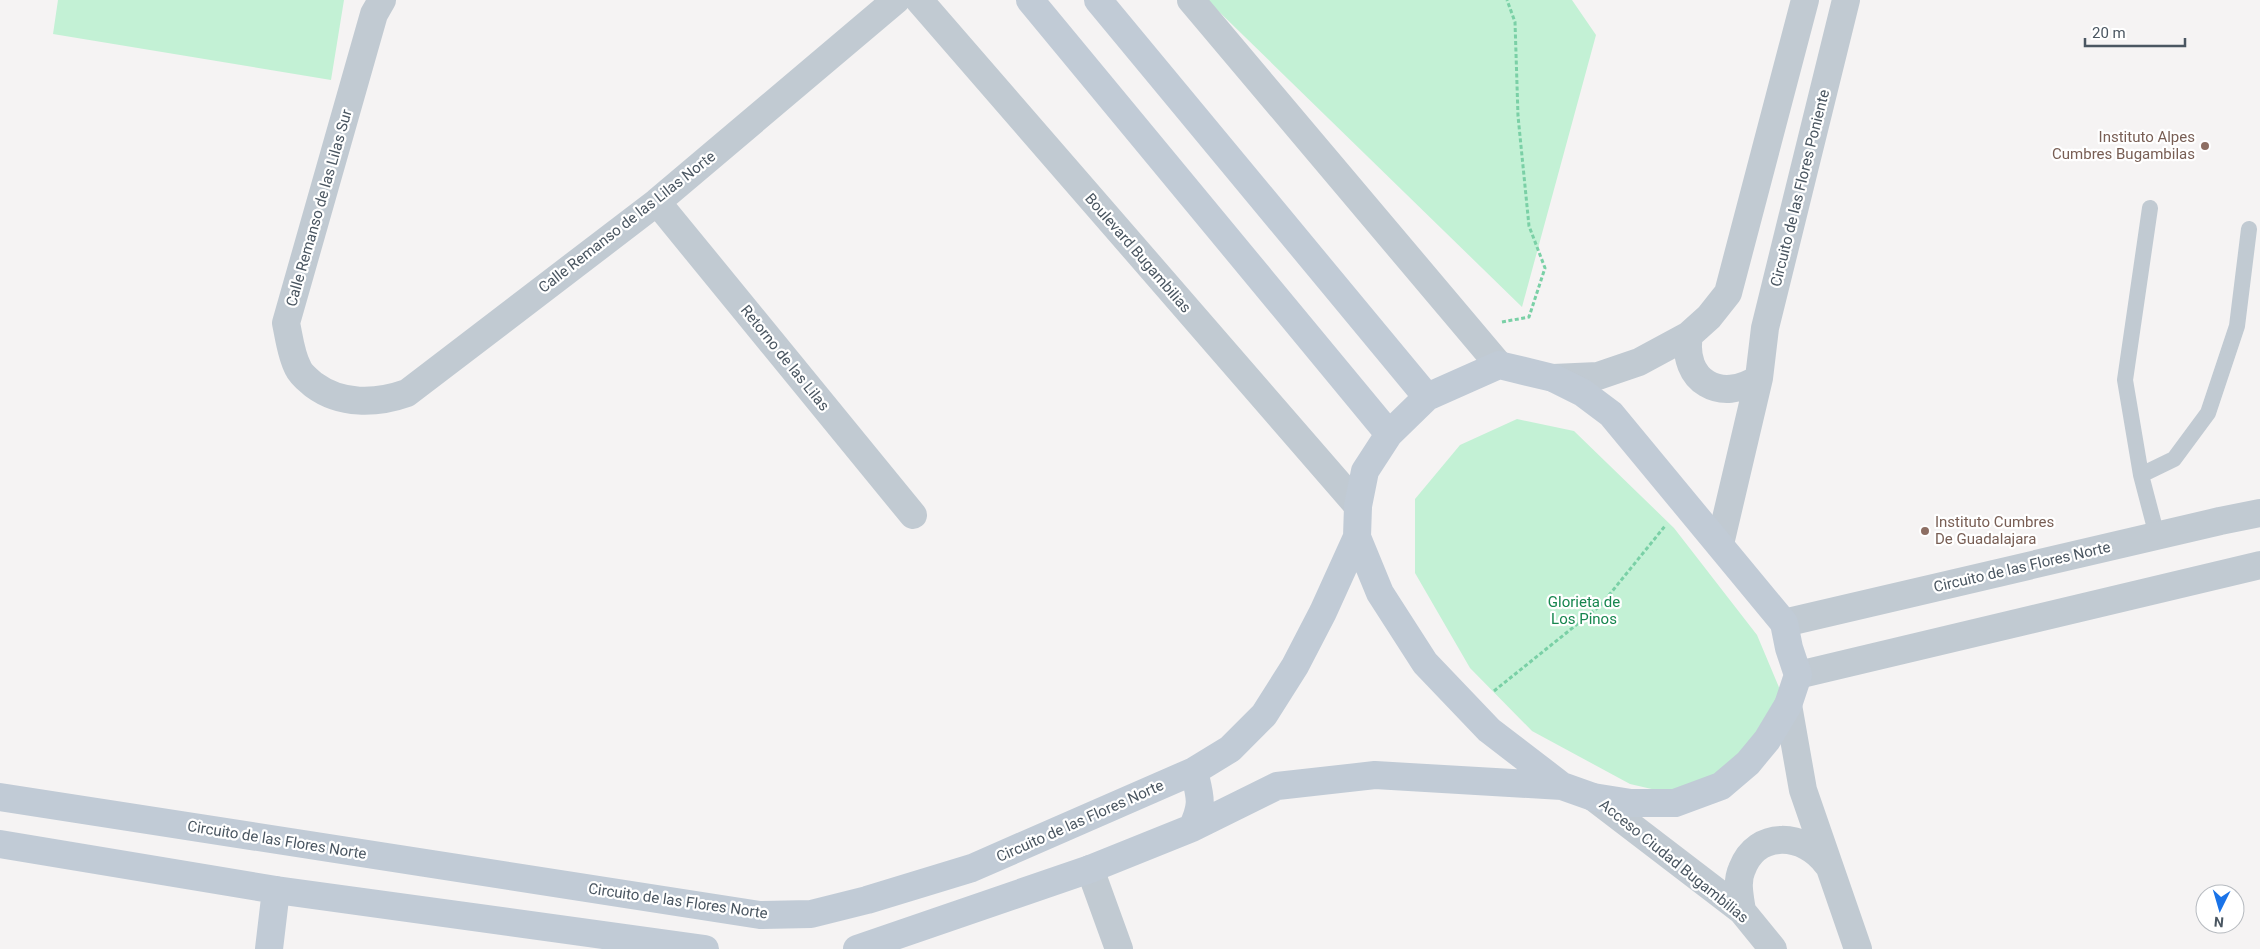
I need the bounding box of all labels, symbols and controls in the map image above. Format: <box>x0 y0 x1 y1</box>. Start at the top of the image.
scale bar <box>2085 15 2185 47</box>
text: 20 m <box>2092 24 2126 42</box>
street label: Circuito de las Flores Poniente <box>1767 88 1833 288</box>
street label: Calle Remanso de las Lilas Sur <box>282 107 356 309</box>
place label: Instituto Alpes Cumbres Bugambilas <box>2052 128 2195 163</box>
marker: Instituto Alpes Cumbres Bugambilas <box>2199 140 2211 152</box>
street label: Calle Remanso de las Lilas Norte <box>535 147 719 297</box>
street label: Boulevard Bugambilias <box>1081 189 1195 317</box>
street label: Retorno de las Lilas <box>737 301 833 415</box>
place label: Instituto Cumbres De Guadalajara <box>1935 513 2054 548</box>
marker: Instituto Cumbres De Guadalajara <box>1919 525 1931 537</box>
street label: Circuito de las Flores Norte <box>1932 538 2112 596</box>
park label: Glorieta de Los Pinos <box>1548 593 1620 628</box>
street label: Circuito de las Flores Norte <box>994 776 1166 866</box>
street label: Acceso Ciudad Bugambilias <box>1596 795 1752 927</box>
street label: Circuito de las Flores Norte <box>186 817 368 863</box>
street label: Circuito de las Flores Norte <box>587 879 769 923</box>
north arrow <box>2195 884 2245 934</box>
text: N <box>2213 914 2224 930</box>

